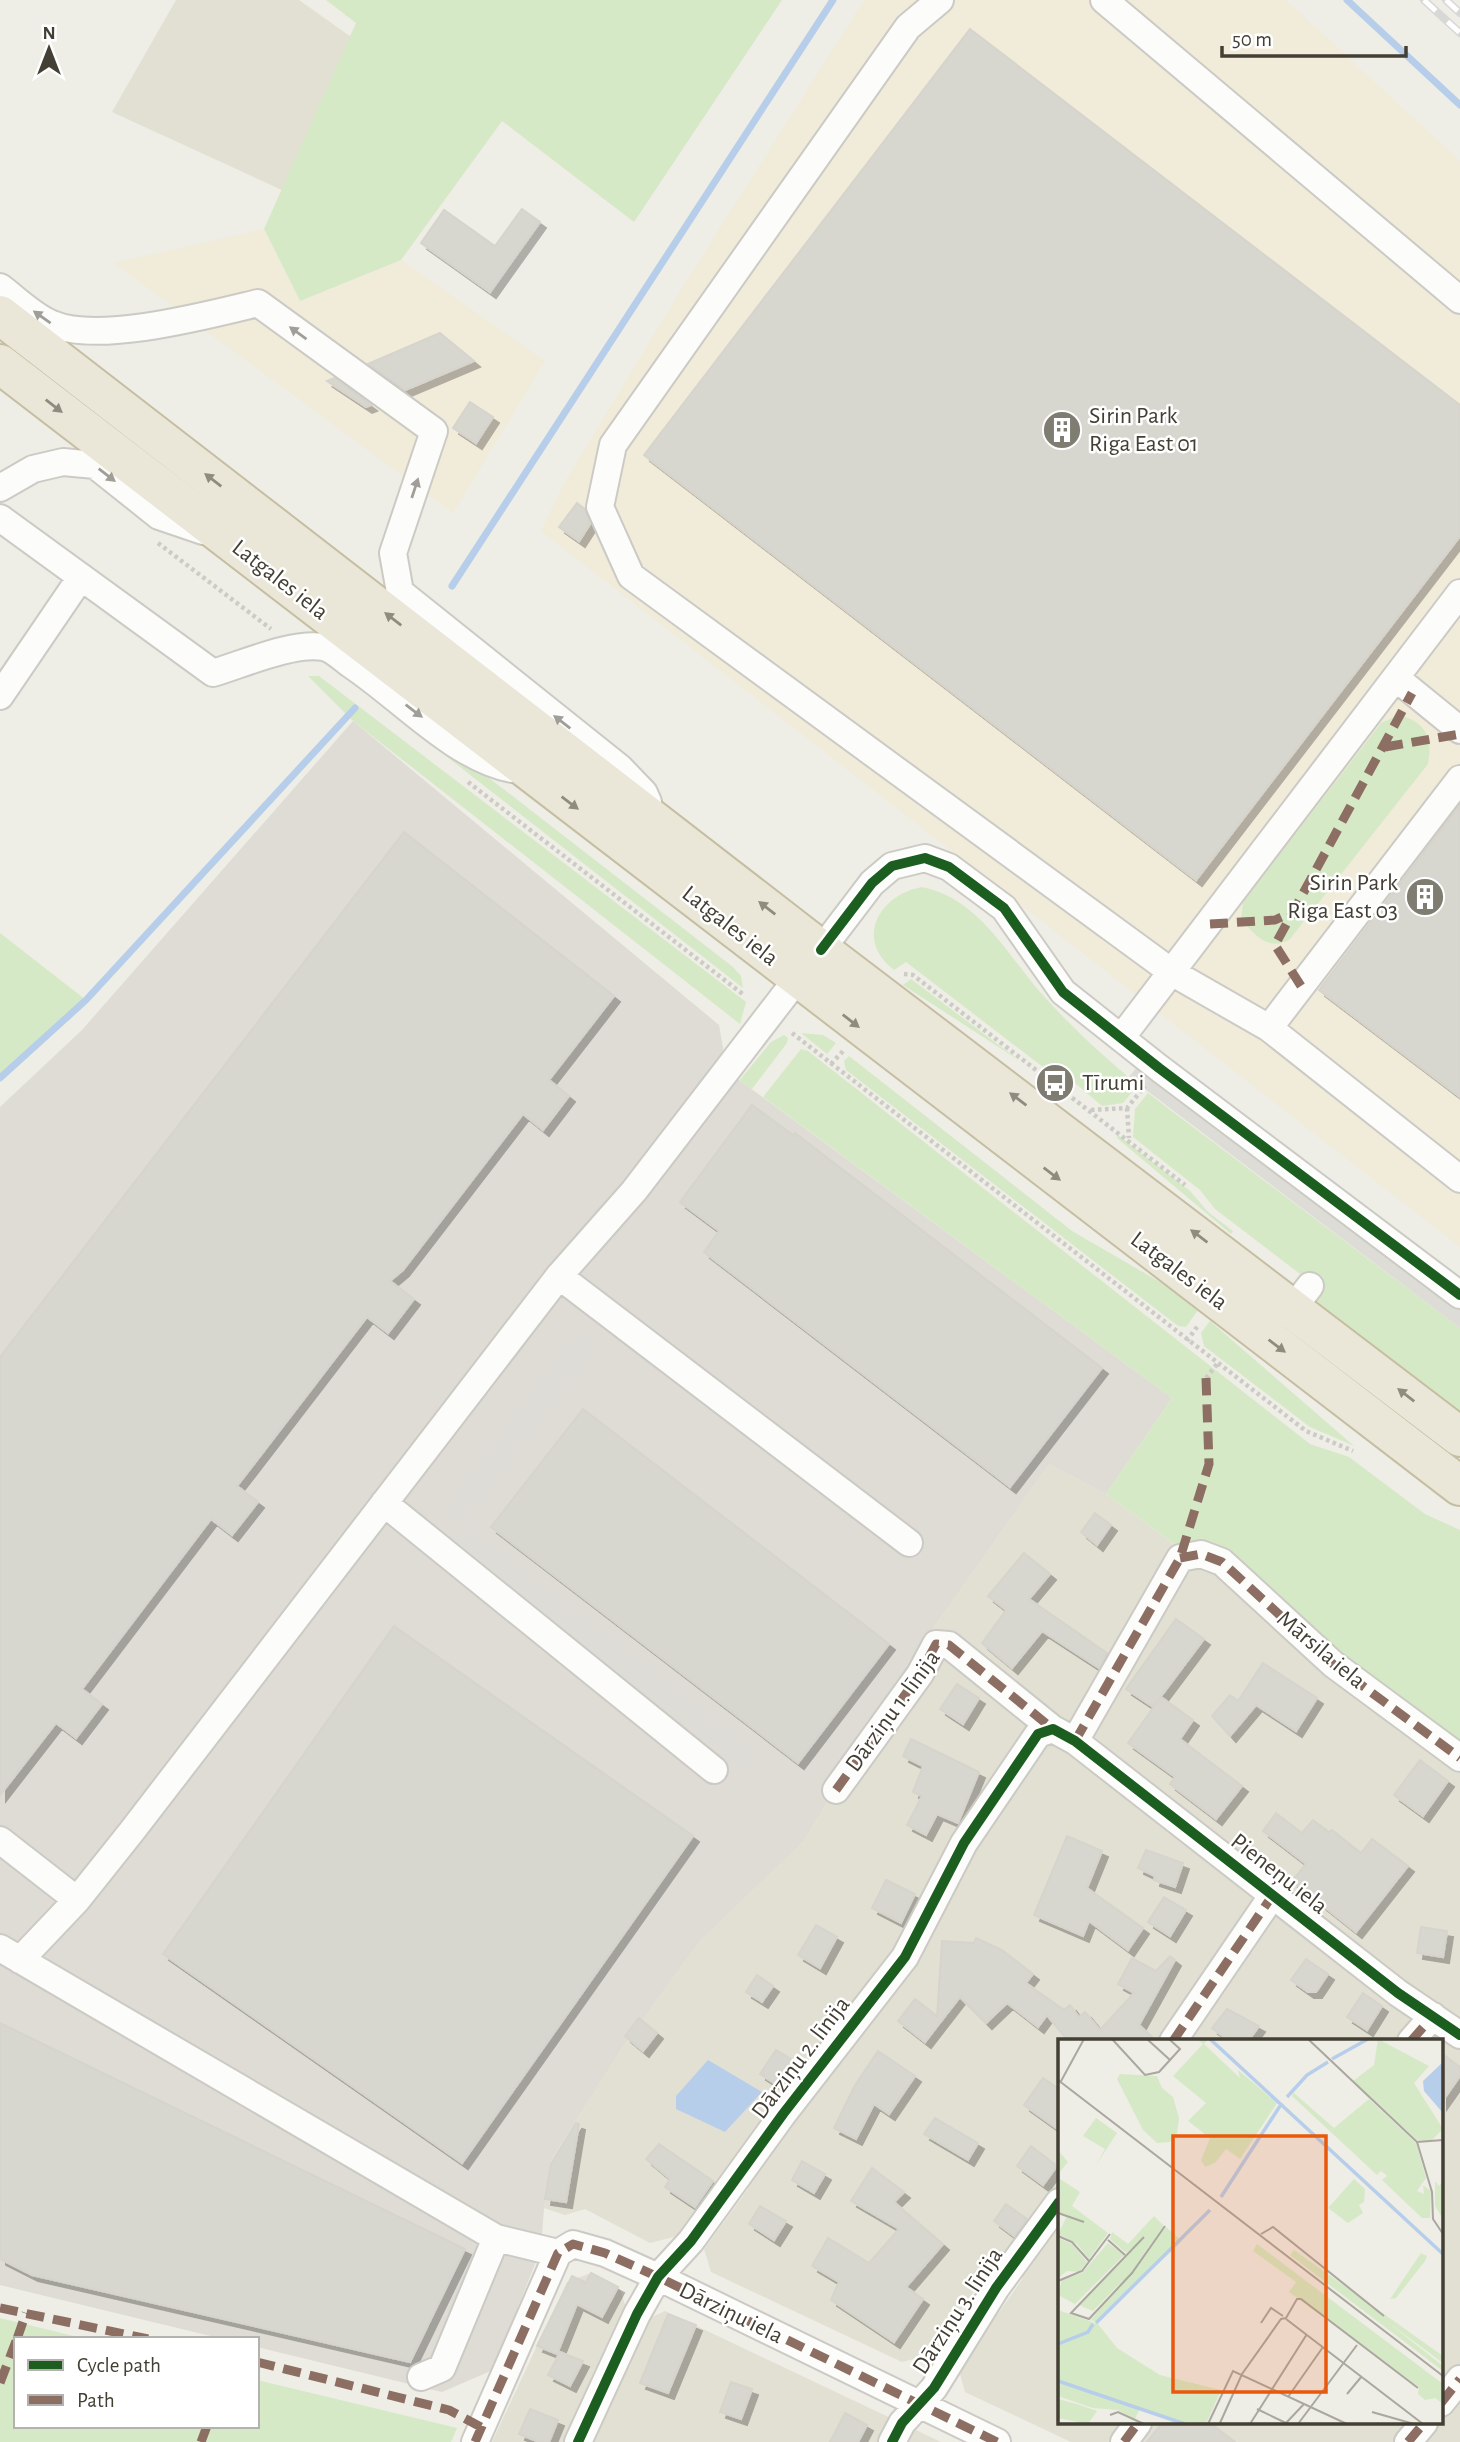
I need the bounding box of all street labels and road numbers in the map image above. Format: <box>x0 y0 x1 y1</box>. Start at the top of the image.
street label: Latgales iela <box>228 535 332 625</box>
street label: Latgales iela <box>678 881 782 971</box>
street label: Latgales iela <box>1126 1227 1232 1315</box>
street label: Mārsila iela <box>1272 1606 1370 1694</box>
street label: Dārziņu 1. līnija <box>841 1646 946 1777</box>
street label: Pieneņu iela <box>1226 1829 1332 1920</box>
street label: Dārziņu 2. līnija <box>747 1992 855 2124</box>
street label: Dārziņu 3. līnija <box>908 2244 1008 2379</box>
street label: Dārziņu iela <box>675 2278 787 2349</box>

